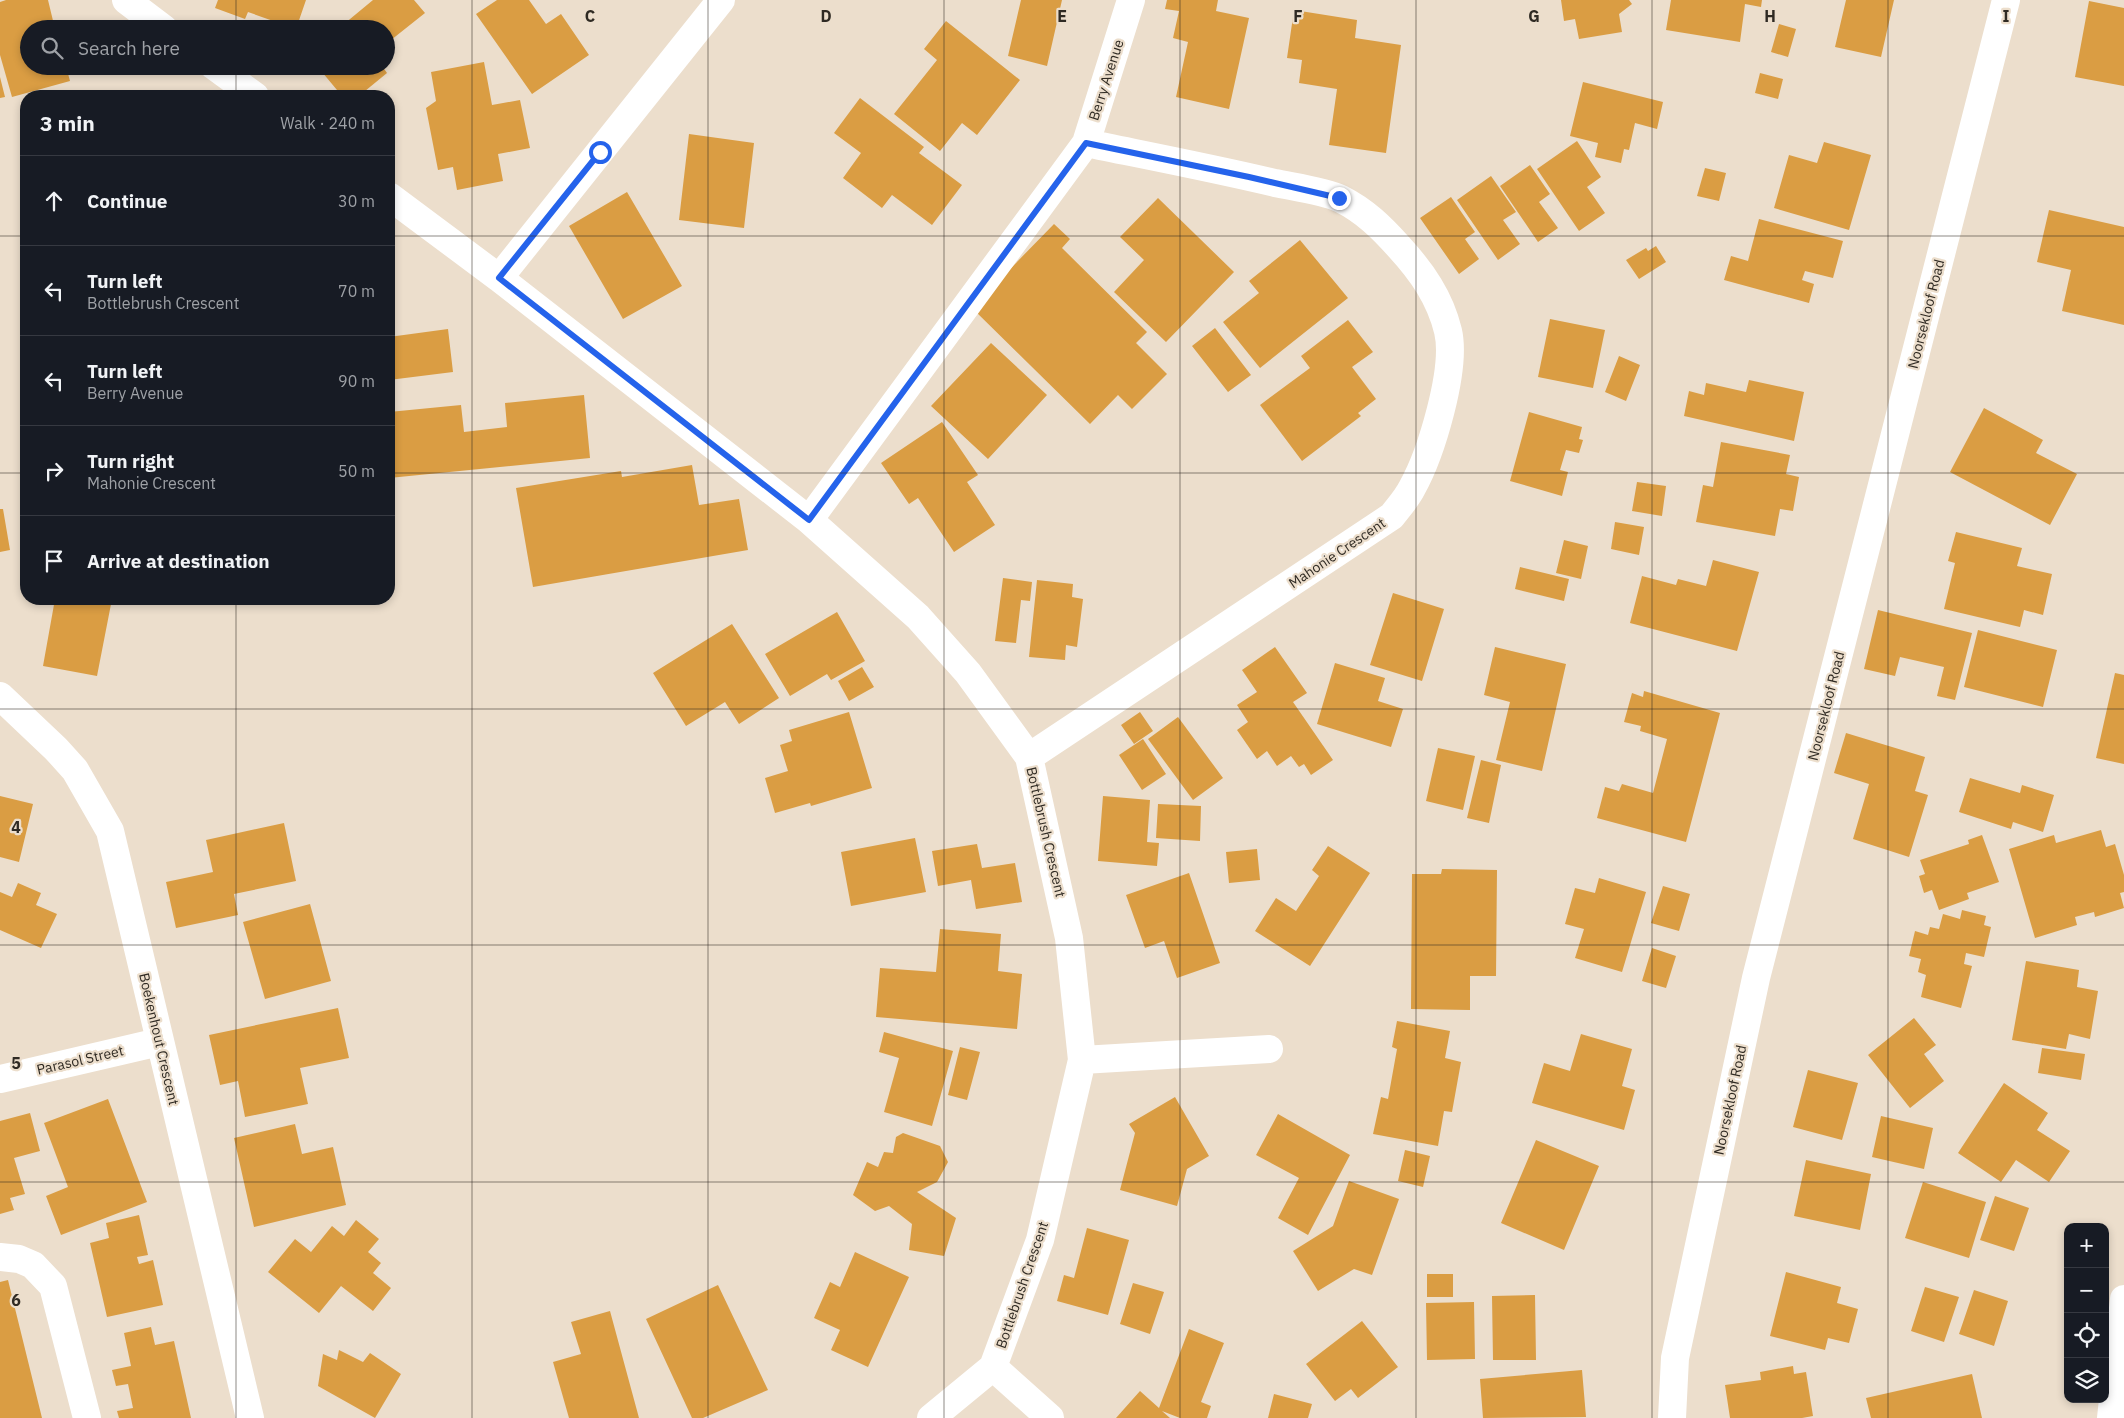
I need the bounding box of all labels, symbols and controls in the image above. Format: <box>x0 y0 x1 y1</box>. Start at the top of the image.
text: C <box>585 6 595 26</box>
text: D <box>820 6 832 26</box>
text: E <box>1057 6 1067 26</box>
text: F <box>1293 6 1303 26</box>
text: G <box>1528 6 1540 26</box>
text: H <box>1764 6 1776 26</box>
text: I <box>2003 6 2010 26</box>
search box <box>20 20 395 75</box>
icon: search <box>38 34 66 62</box>
text: Search here <box>78 36 180 60</box>
street label: Berry Avenue <box>1084 37 1128 123</box>
text: 3 min <box>40 109 95 137</box>
text: Walk · 240 m <box>280 113 375 133</box>
route start <box>589 141 612 164</box>
icon: ahead <box>40 187 68 215</box>
route end <box>1328 187 1351 210</box>
text: Continue <box>87 189 167 213</box>
text: 30 m <box>338 191 375 211</box>
street label: Noorsekloof Road <box>1904 257 1948 371</box>
text: Turn left <box>87 269 163 293</box>
icon: left <box>40 277 68 305</box>
text: 70 m <box>338 281 375 301</box>
text: Bottlebrush Crescent <box>87 293 239 313</box>
text: Turn left <box>87 359 163 383</box>
icon: left <box>40 367 68 395</box>
text: 90 m <box>338 371 375 391</box>
text: Berry Avenue <box>87 383 183 403</box>
text: Turn right <box>87 449 174 473</box>
icon: right <box>40 457 68 485</box>
text: 50 m <box>338 461 375 481</box>
text: Mahonie Crescent <box>87 473 216 493</box>
street label: Mahonie Crescent <box>1285 514 1389 592</box>
icon: arrive <box>40 547 68 575</box>
text: Arrive at destination <box>87 549 270 573</box>
street label: Noorsekloof Road <box>1804 649 1848 763</box>
street label: Bottlebrush Crescent <box>1022 765 1070 899</box>
text: 4 <box>11 817 21 837</box>
street label: Boekenhout Crescent <box>135 971 183 1107</box>
street label: Parasol Street <box>35 1041 125 1079</box>
street label: Noorsekloof Road <box>1710 1043 1750 1157</box>
text: 5 <box>11 1053 21 1073</box>
street label: Bottlebrush Crescent <box>992 1219 1052 1351</box>
map controls <box>2064 1223 2109 1403</box>
button: + <box>2064 1223 2109 1268</box>
button: − <box>2064 1268 2109 1313</box>
text: 6 <box>11 1290 21 1310</box>
button: locate <box>2064 1313 2109 1358</box>
button: layers <box>2064 1358 2109 1403</box>

